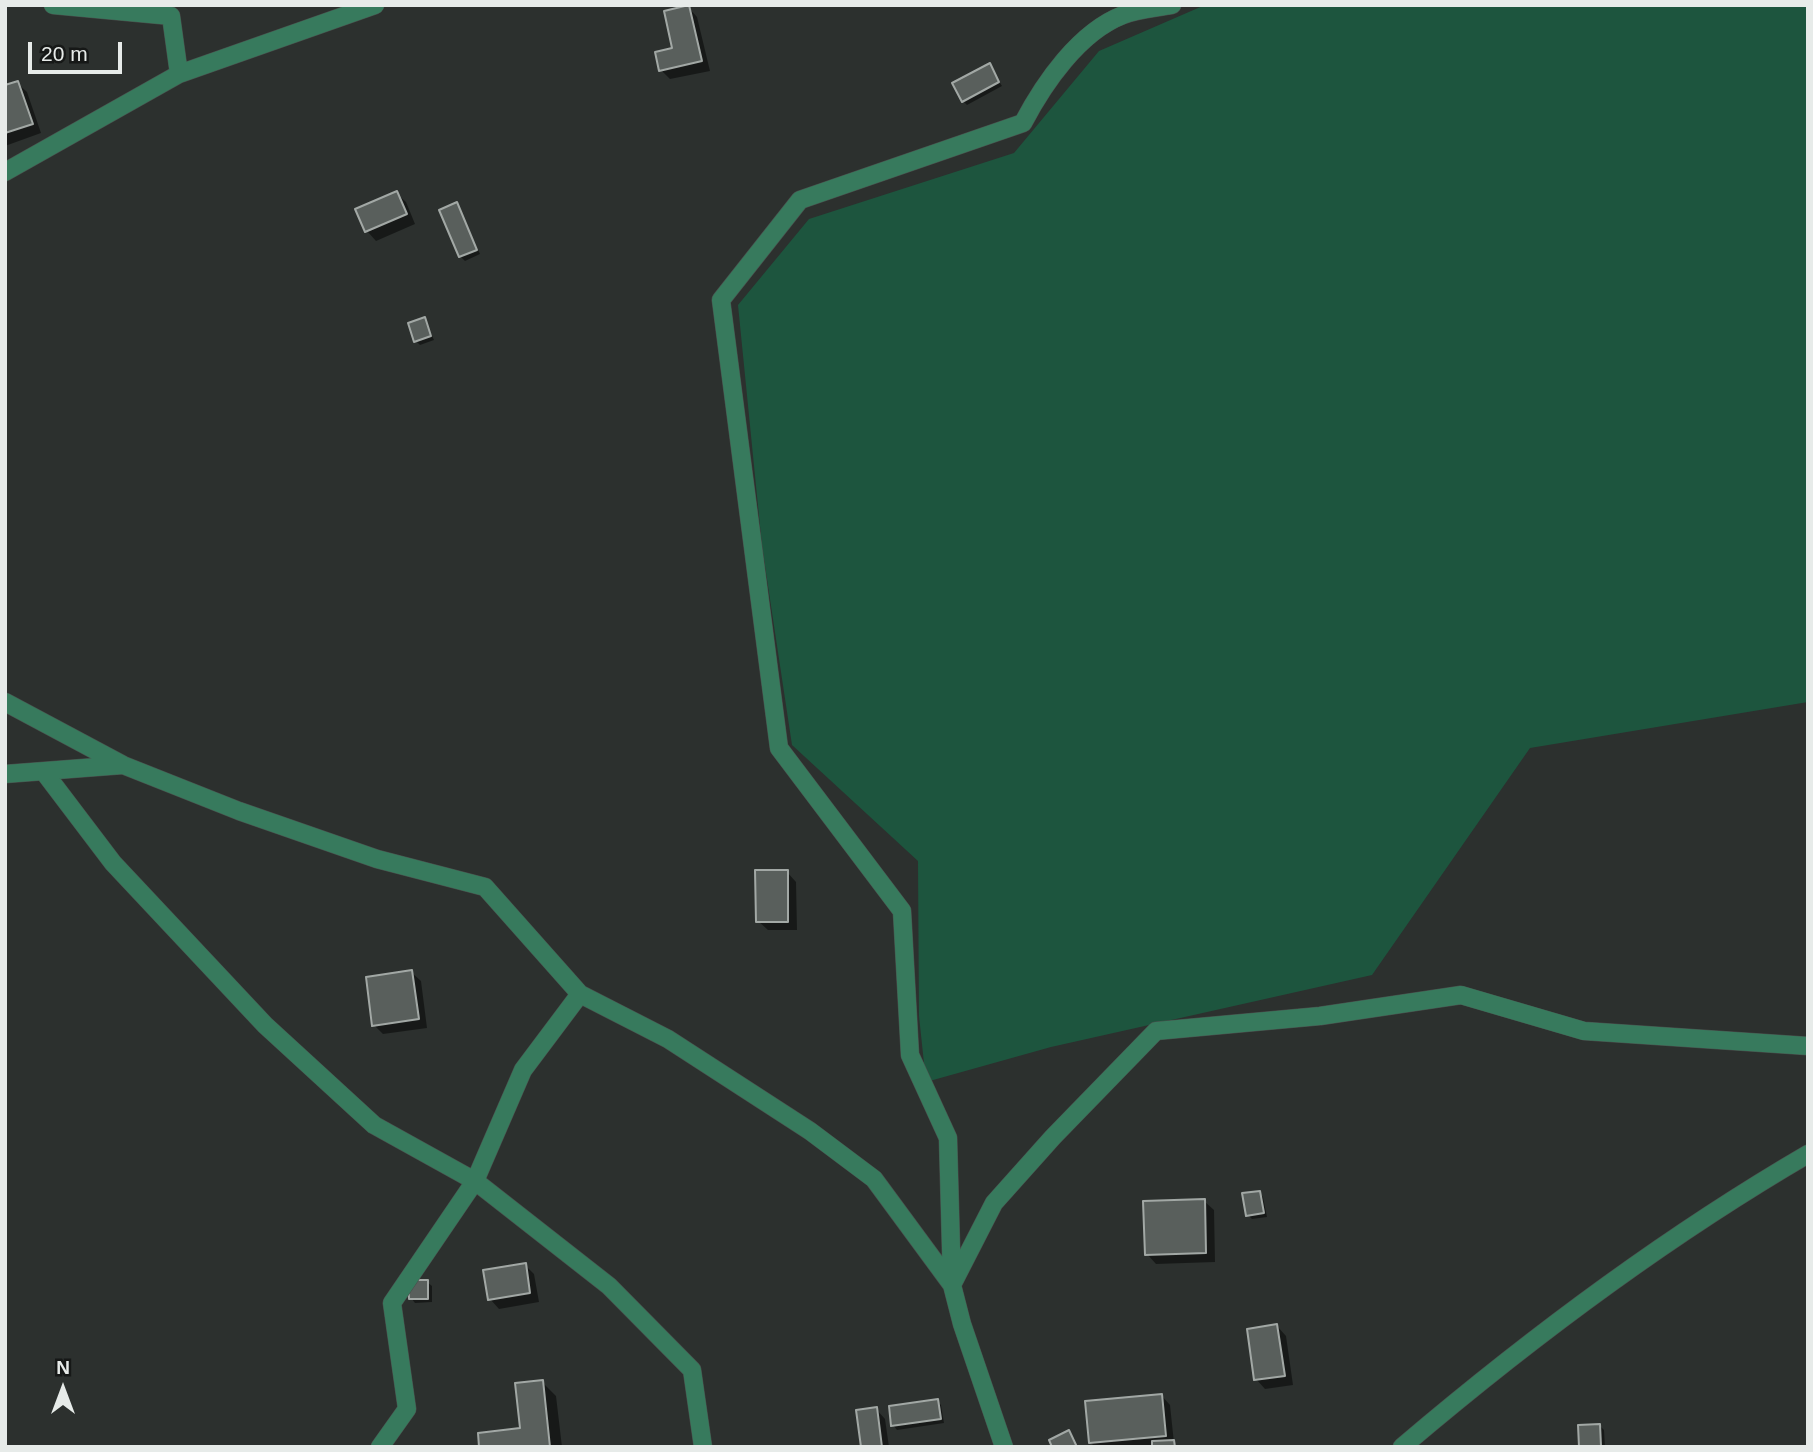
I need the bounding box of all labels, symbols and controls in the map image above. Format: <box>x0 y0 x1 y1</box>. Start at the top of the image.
scale bar <box>32 28 126 72</box>
text: 20 m <box>41 42 88 65</box>
north arrow <box>28 1354 98 1424</box>
text: N <box>56 1357 70 1378</box>

